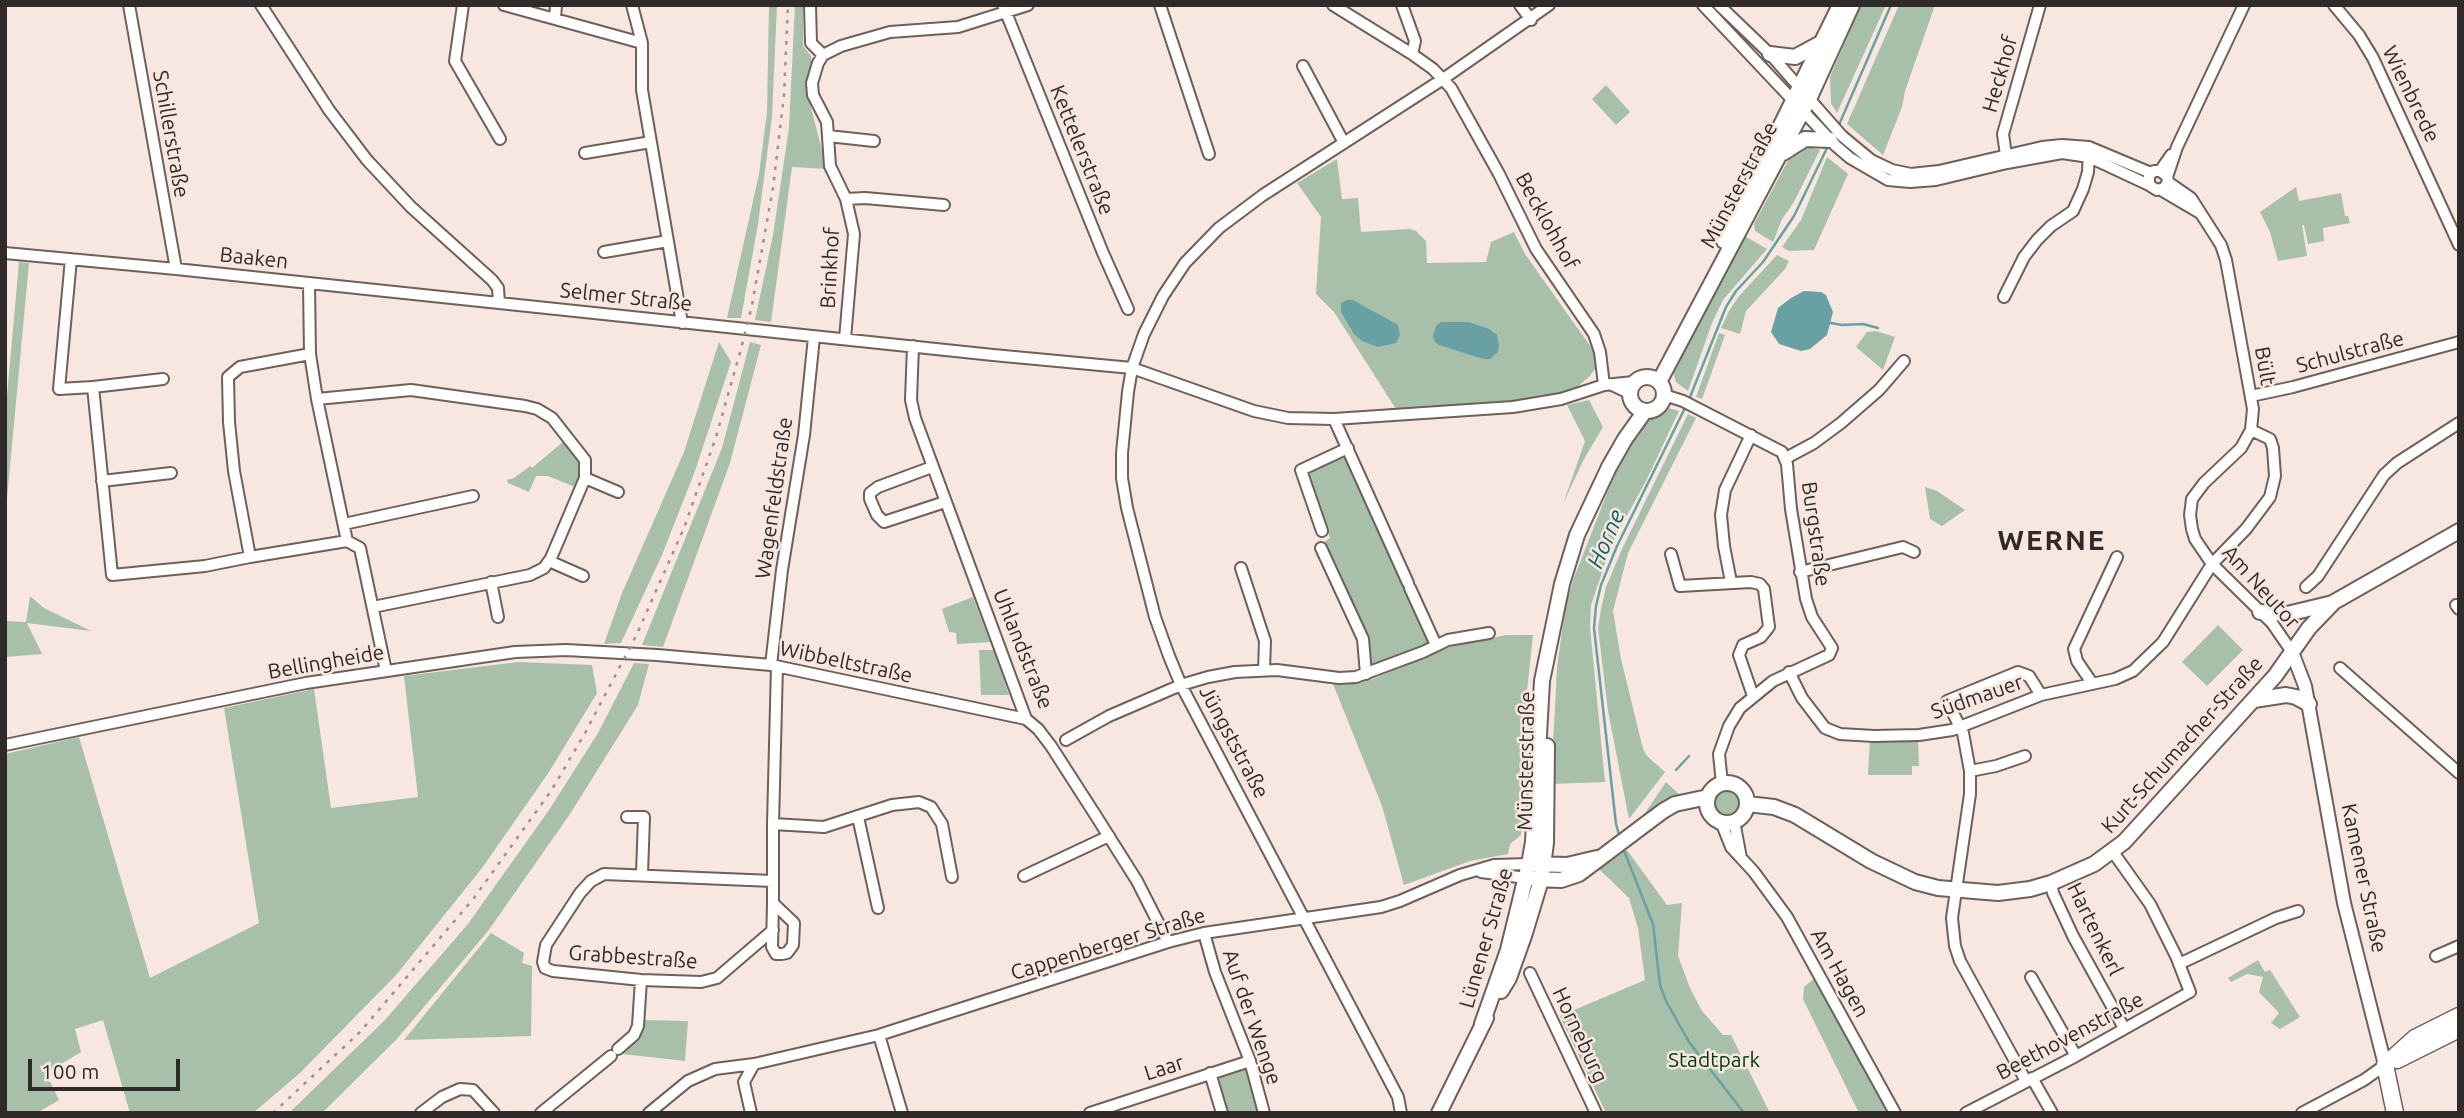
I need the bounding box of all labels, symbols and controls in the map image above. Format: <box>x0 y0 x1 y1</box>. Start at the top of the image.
street label: Heckhof <box>1977 33 2023 115</box>
street label: Wienbrede <box>2377 42 2445 146</box>
street label: Schillerstraße <box>147 68 195 200</box>
street label: Kettelerstraße <box>1045 82 1119 218</box>
street label: Münsterstraße <box>1695 118 1783 252</box>
street label: Becklohhof <box>1510 168 1584 274</box>
street label: Brinkhof <box>815 227 845 309</box>
street label: Baaken <box>218 242 290 274</box>
street label: Selmer Straße <box>559 278 693 316</box>
street label: Schulstraße <box>2293 326 2407 378</box>
street label: Bült <box>2249 345 2281 387</box>
street label: Wagenfeldstraße <box>750 415 798 581</box>
street label: Burgstraße <box>1796 480 1836 588</box>
water label: Horne <box>1581 505 1631 573</box>
district label: WERNE <box>1998 524 2106 558</box>
street label: Am Neutor <box>2217 540 2305 634</box>
street label: Uhlandstraße <box>987 585 1059 713</box>
street label: Wibbeltstraße <box>777 636 915 688</box>
street label: Bellingheide <box>266 639 386 685</box>
street label: Kurt-Schumacher-Straße <box>2096 651 2268 839</box>
street label: Südmauer <box>1928 670 2026 724</box>
street label: Jüngststraße <box>1194 681 1274 803</box>
street label: Münsterstraße <box>1512 691 1540 831</box>
street label: Kamener Straße <box>2336 801 2392 955</box>
street label: Lünener Straße <box>1454 865 1518 1011</box>
street label: Hartenkerl <box>2062 878 2128 980</box>
street label: Cappenberger Straße <box>1008 902 1208 986</box>
street label: Am Hagen <box>1805 924 1875 1022</box>
street label: Grabbestraße <box>568 940 698 974</box>
street label: Auf der Wenge <box>1217 946 1287 1088</box>
street label: Horneburg <box>1547 983 1613 1087</box>
street label: Beethovenstraße <box>1992 987 2148 1085</box>
scale bar <box>32 1044 184 1088</box>
park label: Stadtpark <box>1668 1047 1760 1073</box>
street label: Laar <box>1141 1050 1187 1086</box>
text: 100 m <box>41 1059 99 1083</box>

